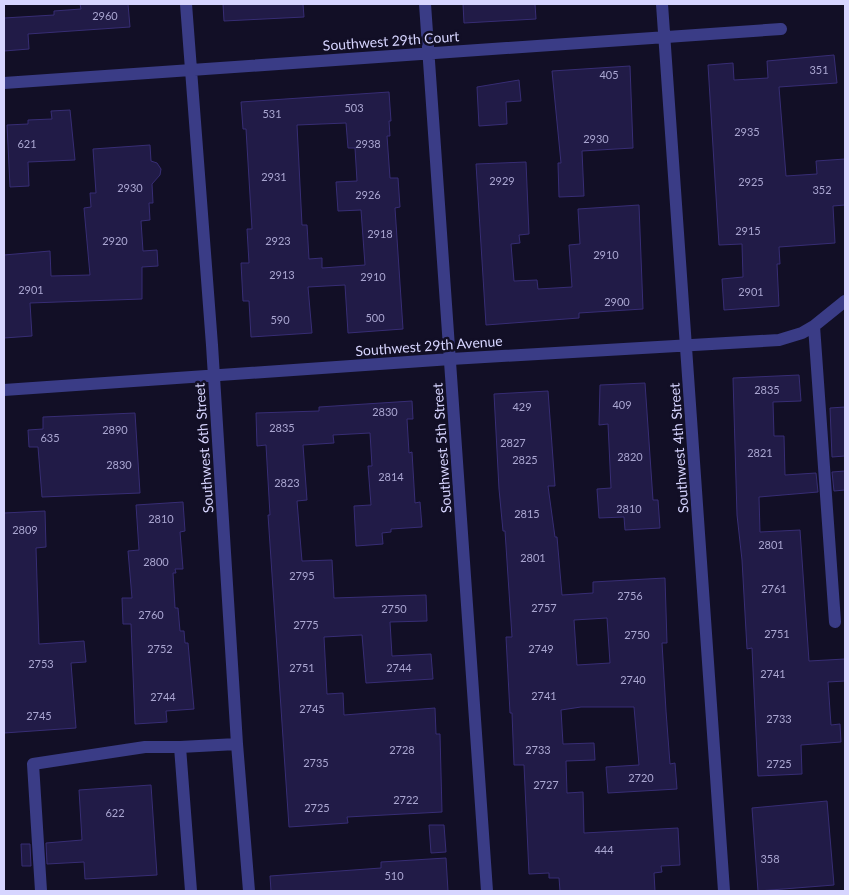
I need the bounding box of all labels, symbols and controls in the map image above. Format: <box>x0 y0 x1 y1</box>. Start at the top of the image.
house number: 2960 <box>92 9 118 22</box>
street label: Southwest 29th Court <box>322 27 460 54</box>
house number: 351 <box>809 63 829 76</box>
house number: 405 <box>599 68 619 81</box>
house number: 503 <box>344 101 364 114</box>
house number: 531 <box>262 107 282 120</box>
house number: 2935 <box>734 125 760 138</box>
house number: 2930 <box>583 132 609 145</box>
house number: 621 <box>17 137 37 150</box>
house number: 2938 <box>355 137 381 150</box>
house number: 2931 <box>261 170 287 183</box>
house number: 2929 <box>489 174 515 187</box>
house number: 2925 <box>738 175 764 188</box>
house number: 2930 <box>117 181 143 194</box>
house number: 352 <box>812 183 832 196</box>
house number: 2926 <box>355 188 381 201</box>
house number: 2915 <box>735 224 761 237</box>
house number: 2918 <box>367 227 393 240</box>
house number: 2920 <box>102 234 128 247</box>
house number: 2923 <box>265 234 291 247</box>
house number: 2910 <box>593 248 619 261</box>
house number: 2913 <box>269 268 295 281</box>
house number: 2910 <box>360 270 386 283</box>
house number: 2901 <box>18 283 44 296</box>
house number: 2901 <box>738 285 764 298</box>
house number: 2900 <box>604 295 630 308</box>
house number: 500 <box>365 311 385 324</box>
house number: 590 <box>270 313 290 326</box>
street label: Southwest 29th Avenue <box>355 332 503 359</box>
street label: Southwest 6th Street <box>190 382 217 514</box>
street label: Southwest 5th Street <box>428 382 455 514</box>
street label: Southwest 4th Street <box>665 382 692 514</box>
house number: 2835 <box>754 383 780 396</box>
house number: 409 <box>612 398 632 411</box>
house number: 429 <box>512 400 532 413</box>
house number: 2830 <box>372 405 398 418</box>
house number: 2835 <box>269 421 295 434</box>
house number: 2890 <box>102 423 128 436</box>
house number: 635 <box>40 431 60 444</box>
house number: 2827 <box>500 436 526 449</box>
house number: 2821 <box>747 446 773 459</box>
house number: 2820 <box>617 450 643 463</box>
house number: 2825 <box>512 453 538 466</box>
house number: 2830 <box>106 458 132 471</box>
house number: 2814 <box>378 470 404 483</box>
house number: 2823 <box>274 476 300 489</box>
house number: 2810 <box>616 502 642 515</box>
house number: 2815 <box>514 507 540 520</box>
house number: 2810 <box>148 512 174 525</box>
house number: 2809 <box>12 523 38 536</box>
house number: 2801 <box>758 538 784 551</box>
house number: 2801 <box>520 551 546 564</box>
house number: 2800 <box>143 555 169 568</box>
house number: 2795 <box>289 569 315 582</box>
house number: 2761 <box>761 582 787 595</box>
house number: 2756 <box>617 589 643 602</box>
house number: 2757 <box>531 601 557 614</box>
house number: 2750 <box>381 602 407 615</box>
house number: 2760 <box>138 608 164 621</box>
house number: 2775 <box>293 618 319 631</box>
house number: 2751 <box>764 627 790 640</box>
house number: 2750 <box>624 628 650 641</box>
house number: 2752 <box>147 642 173 655</box>
house number: 2749 <box>528 642 554 655</box>
house number: 2753 <box>28 657 54 670</box>
house number: 2751 <box>289 661 315 674</box>
house number: 2744 <box>386 661 412 674</box>
house number: 2741 <box>760 667 786 680</box>
house number: 2740 <box>620 673 646 686</box>
house number: 2741 <box>531 689 557 702</box>
house number: 2744 <box>150 690 176 703</box>
house number: 2745 <box>299 702 325 715</box>
house number: 2745 <box>26 709 52 722</box>
house number: 2733 <box>766 712 792 725</box>
house number: 2728 <box>389 743 415 756</box>
house number: 2733 <box>525 743 551 756</box>
house number: 2735 <box>303 756 329 769</box>
house number: 2725 <box>766 757 792 770</box>
house number: 2720 <box>628 771 654 784</box>
house number: 2727 <box>533 778 559 791</box>
house number: 2722 <box>393 793 419 806</box>
house number: 2725 <box>304 801 330 814</box>
house number: 622 <box>105 806 125 819</box>
house number: 444 <box>594 843 614 856</box>
house number: 358 <box>760 852 780 865</box>
house number: 510 <box>384 869 404 882</box>

